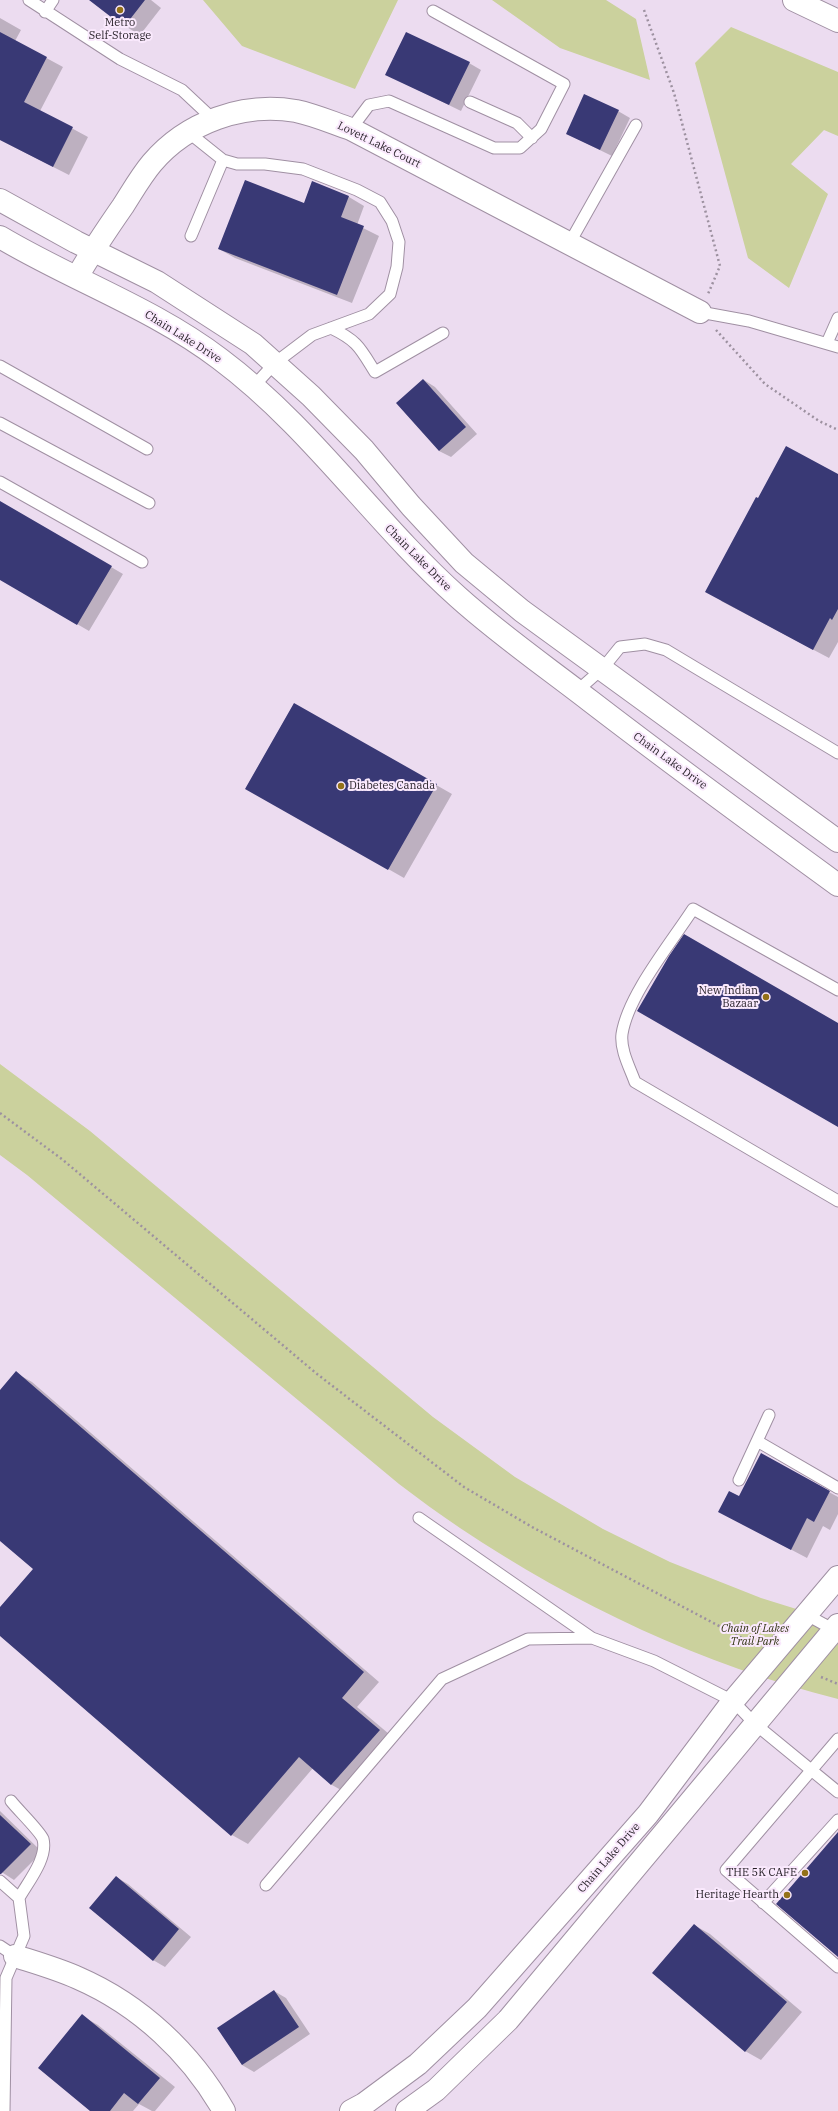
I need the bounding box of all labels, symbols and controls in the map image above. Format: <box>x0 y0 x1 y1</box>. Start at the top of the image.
marker: Metro Self-Storage <box>115 5 125 15</box>
place label: Metro Self-Storage <box>89 16 151 42</box>
street label: Lovett Lake Court <box>335 119 423 171</box>
street label: Chain Lake Drive <box>142 308 224 366</box>
street label: Chain Lake Drive <box>382 522 454 594</box>
street label: Chain Lake Drive <box>630 730 710 792</box>
place label: Diabetes Canada <box>349 779 435 793</box>
marker: Diabetes Canada <box>336 781 346 791</box>
place label: New Indian Bazaar <box>698 984 758 1010</box>
marker: New Indian Bazaar <box>761 992 771 1002</box>
park label: Chain of Lakes Trail Park <box>721 1622 789 1648</box>
street label: Chain Lake Drive <box>575 1820 643 1896</box>
place label: THE 5K CAFE <box>726 1866 797 1880</box>
marker: THE 5K CAFE <box>800 1868 810 1878</box>
place label: Heritage Hearth <box>696 1888 779 1902</box>
marker: Heritage Hearth <box>782 1890 792 1900</box>

